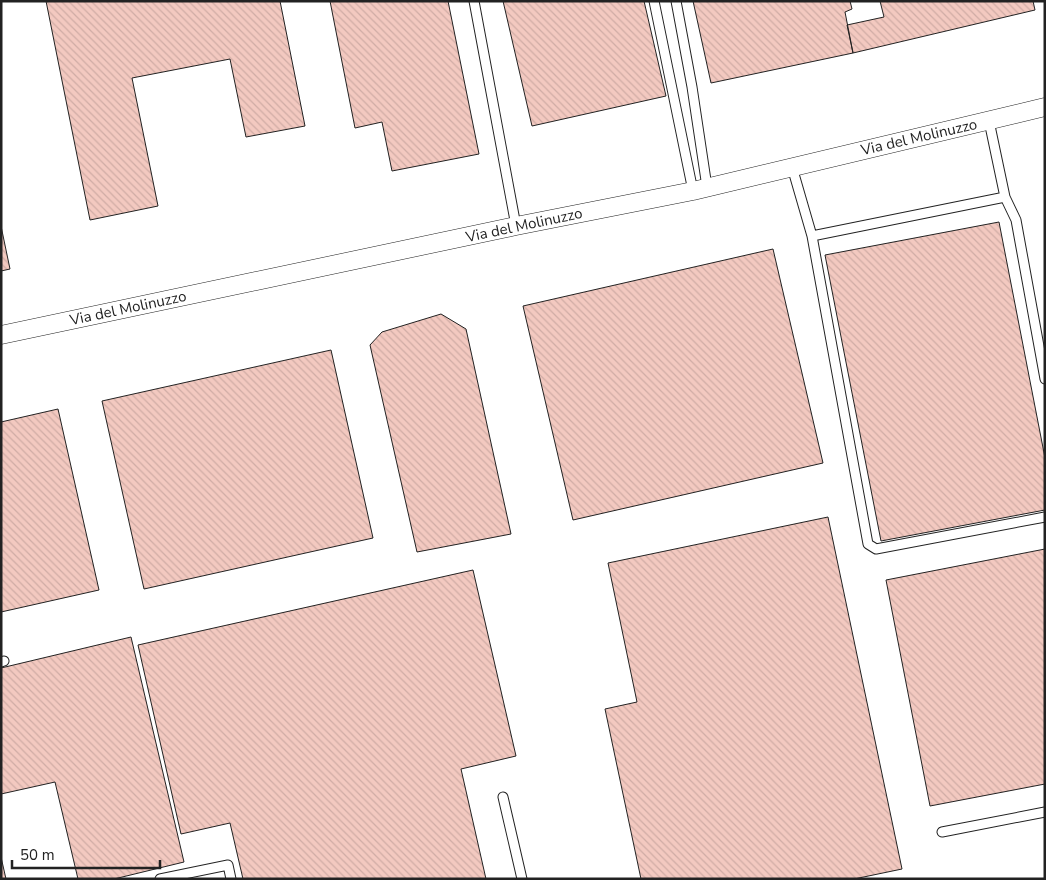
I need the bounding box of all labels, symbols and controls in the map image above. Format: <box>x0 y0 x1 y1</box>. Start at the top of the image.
street label: Via del Molinuzzo <box>858 114 979 160</box>
street label: Via del Molinuzzo <box>463 203 584 247</box>
street label: Via del Molinuzzo <box>67 286 188 330</box>
scale bar <box>12 838 160 870</box>
text: 50 m <box>20 845 55 865</box>

